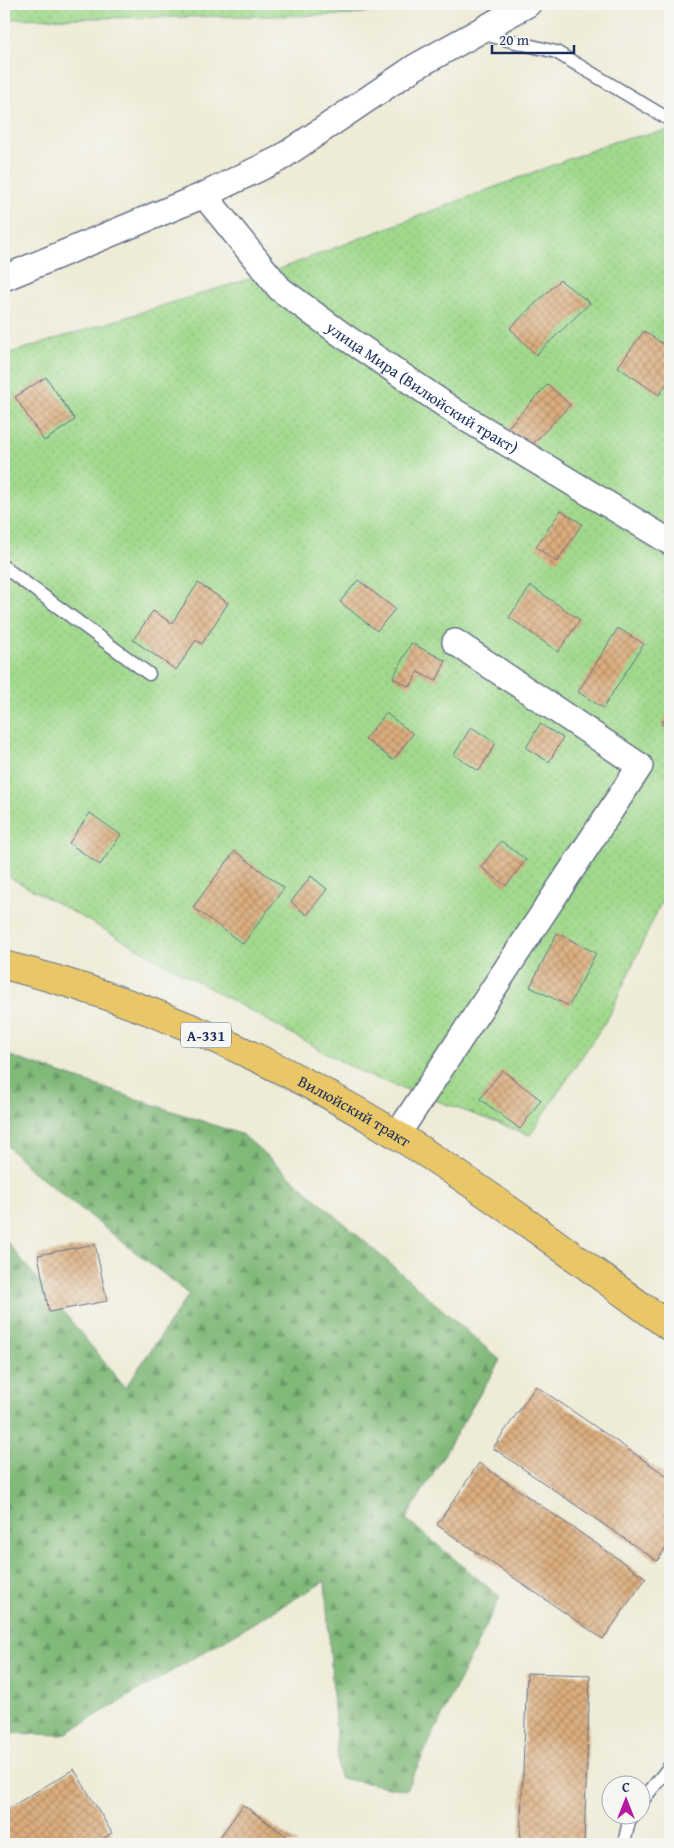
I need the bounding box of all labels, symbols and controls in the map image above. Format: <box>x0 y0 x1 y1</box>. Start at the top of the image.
scale bar <box>492 22 574 54</box>
text: 20 m <box>499 29 530 50</box>
street label: улица Мира (Вилюйский тракт) <box>321 315 523 459</box>
road number: А-331 <box>181 1022 231 1048</box>
street label: Вилюйский тракт <box>294 1069 416 1153</box>
north arrow <box>602 1776 652 1826</box>
text: С <box>622 1777 630 1797</box>

